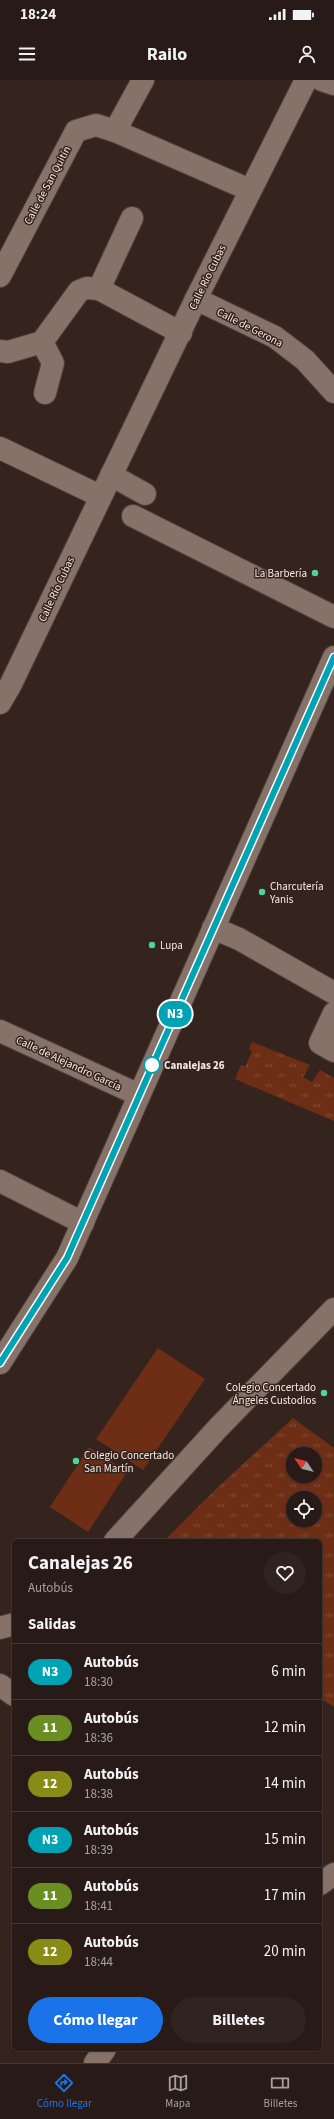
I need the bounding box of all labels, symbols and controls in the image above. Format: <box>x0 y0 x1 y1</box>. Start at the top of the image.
text: 18:24 <box>20 4 56 25</box>
text: Railo <box>147 42 187 67</box>
icon: menu <box>16 43 38 65</box>
icon: person <box>296 43 318 65</box>
street label: Calle de San Quitín <box>20 143 74 227</box>
street label: Calle Río Cubas <box>185 242 230 312</box>
street label: Calle de Gerona <box>214 304 285 351</box>
street label: Calle Río Cubas <box>35 554 78 624</box>
place label: La Barbería <box>254 566 307 581</box>
marker: La Barbería <box>310 568 320 578</box>
place label: Charcutería Yanis <box>269 879 324 907</box>
marker: Charcutería Yanis <box>257 887 267 897</box>
place label: Lupa <box>160 938 183 953</box>
marker: Lupa <box>147 940 157 950</box>
line badge: N3 <box>157 1001 193 1027</box>
text: N3 <box>167 1004 183 1024</box>
street label: Calle de Alejandro García <box>14 1032 124 1094</box>
marker: Canalejas 26 <box>143 1056 161 1074</box>
place label: Canalejas 26 <box>164 1058 225 1073</box>
place label: Colegio Concertado Ángeles Custodios <box>226 1380 316 1408</box>
marker: Colegio Concertado Ángeles Custodios <box>319 1388 329 1398</box>
north arrow <box>286 1447 322 1483</box>
map controls <box>286 1447 322 1527</box>
place label: Colegio Concertado San Martín <box>84 1448 174 1476</box>
marker: Colegio Concertado San Martín <box>71 1456 81 1466</box>
button: locate <box>286 1491 322 1527</box>
text: Canalejas 26 <box>28 1550 133 1577</box>
button: heart <box>264 1552 306 1594</box>
text: Autobús <box>28 1579 73 1597</box>
text: Salidas <box>28 1614 76 1635</box>
text: Autobús <box>84 1652 139 1673</box>
text: 6 min <box>271 1661 306 1682</box>
text: N3 <box>42 1662 58 1682</box>
text: 18:30 <box>84 1673 113 1691</box>
text: Autobús <box>84 1708 139 1729</box>
text: 12 min <box>264 1717 306 1738</box>
text: 11 <box>43 1718 57 1738</box>
text: 18:36 <box>84 1729 113 1747</box>
text: Autobús <box>84 1764 139 1785</box>
text: 14 min <box>264 1773 306 1794</box>
text: 12 <box>43 1774 57 1794</box>
text: 18:38 <box>84 1785 113 1803</box>
text: Autobús <box>84 1820 139 1841</box>
text: 15 min <box>264 1829 306 1850</box>
text: N3 <box>42 1830 58 1850</box>
text: 18:39 <box>84 1841 113 1859</box>
text: Autobús <box>84 1876 139 1897</box>
text: 17 min <box>264 1885 306 1906</box>
text: 11 <box>43 1886 57 1906</box>
text: 18:41 <box>84 1897 113 1915</box>
text: Autobús <box>84 1932 139 1953</box>
text: 20 min <box>264 1941 306 1962</box>
text: 12 <box>43 1942 57 1962</box>
text: 18:44 <box>84 1953 113 1971</box>
button: Cómo llegar <box>28 1997 163 2043</box>
button: Billetes <box>171 1997 306 2043</box>
tab: Cómo llegar <box>37 2072 92 2111</box>
tab: Mapa <box>165 2072 190 2111</box>
tab: Billetes <box>264 2072 297 2111</box>

